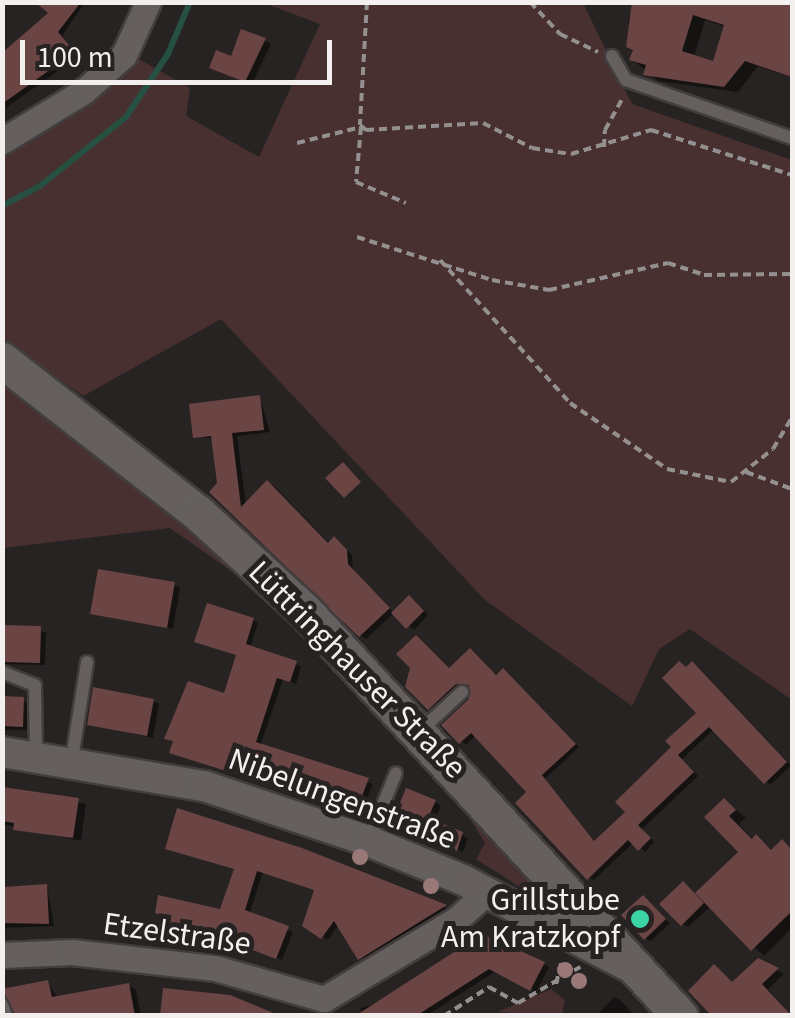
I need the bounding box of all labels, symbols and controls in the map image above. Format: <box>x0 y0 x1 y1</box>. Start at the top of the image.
scale bar <box>25 20 338 82</box>
text: 100 m <box>37 36 113 79</box>
street label: Lüttringhauser Straße <box>240 553 474 787</box>
street label: Nibelungenstraße <box>223 740 461 858</box>
place label: Grillstube Am Kratzkopf <box>441 882 620 957</box>
street label: Etzelstraße <box>101 905 253 963</box>
marker: Grillstube Am Kratzkopf <box>629 908 651 930</box>

